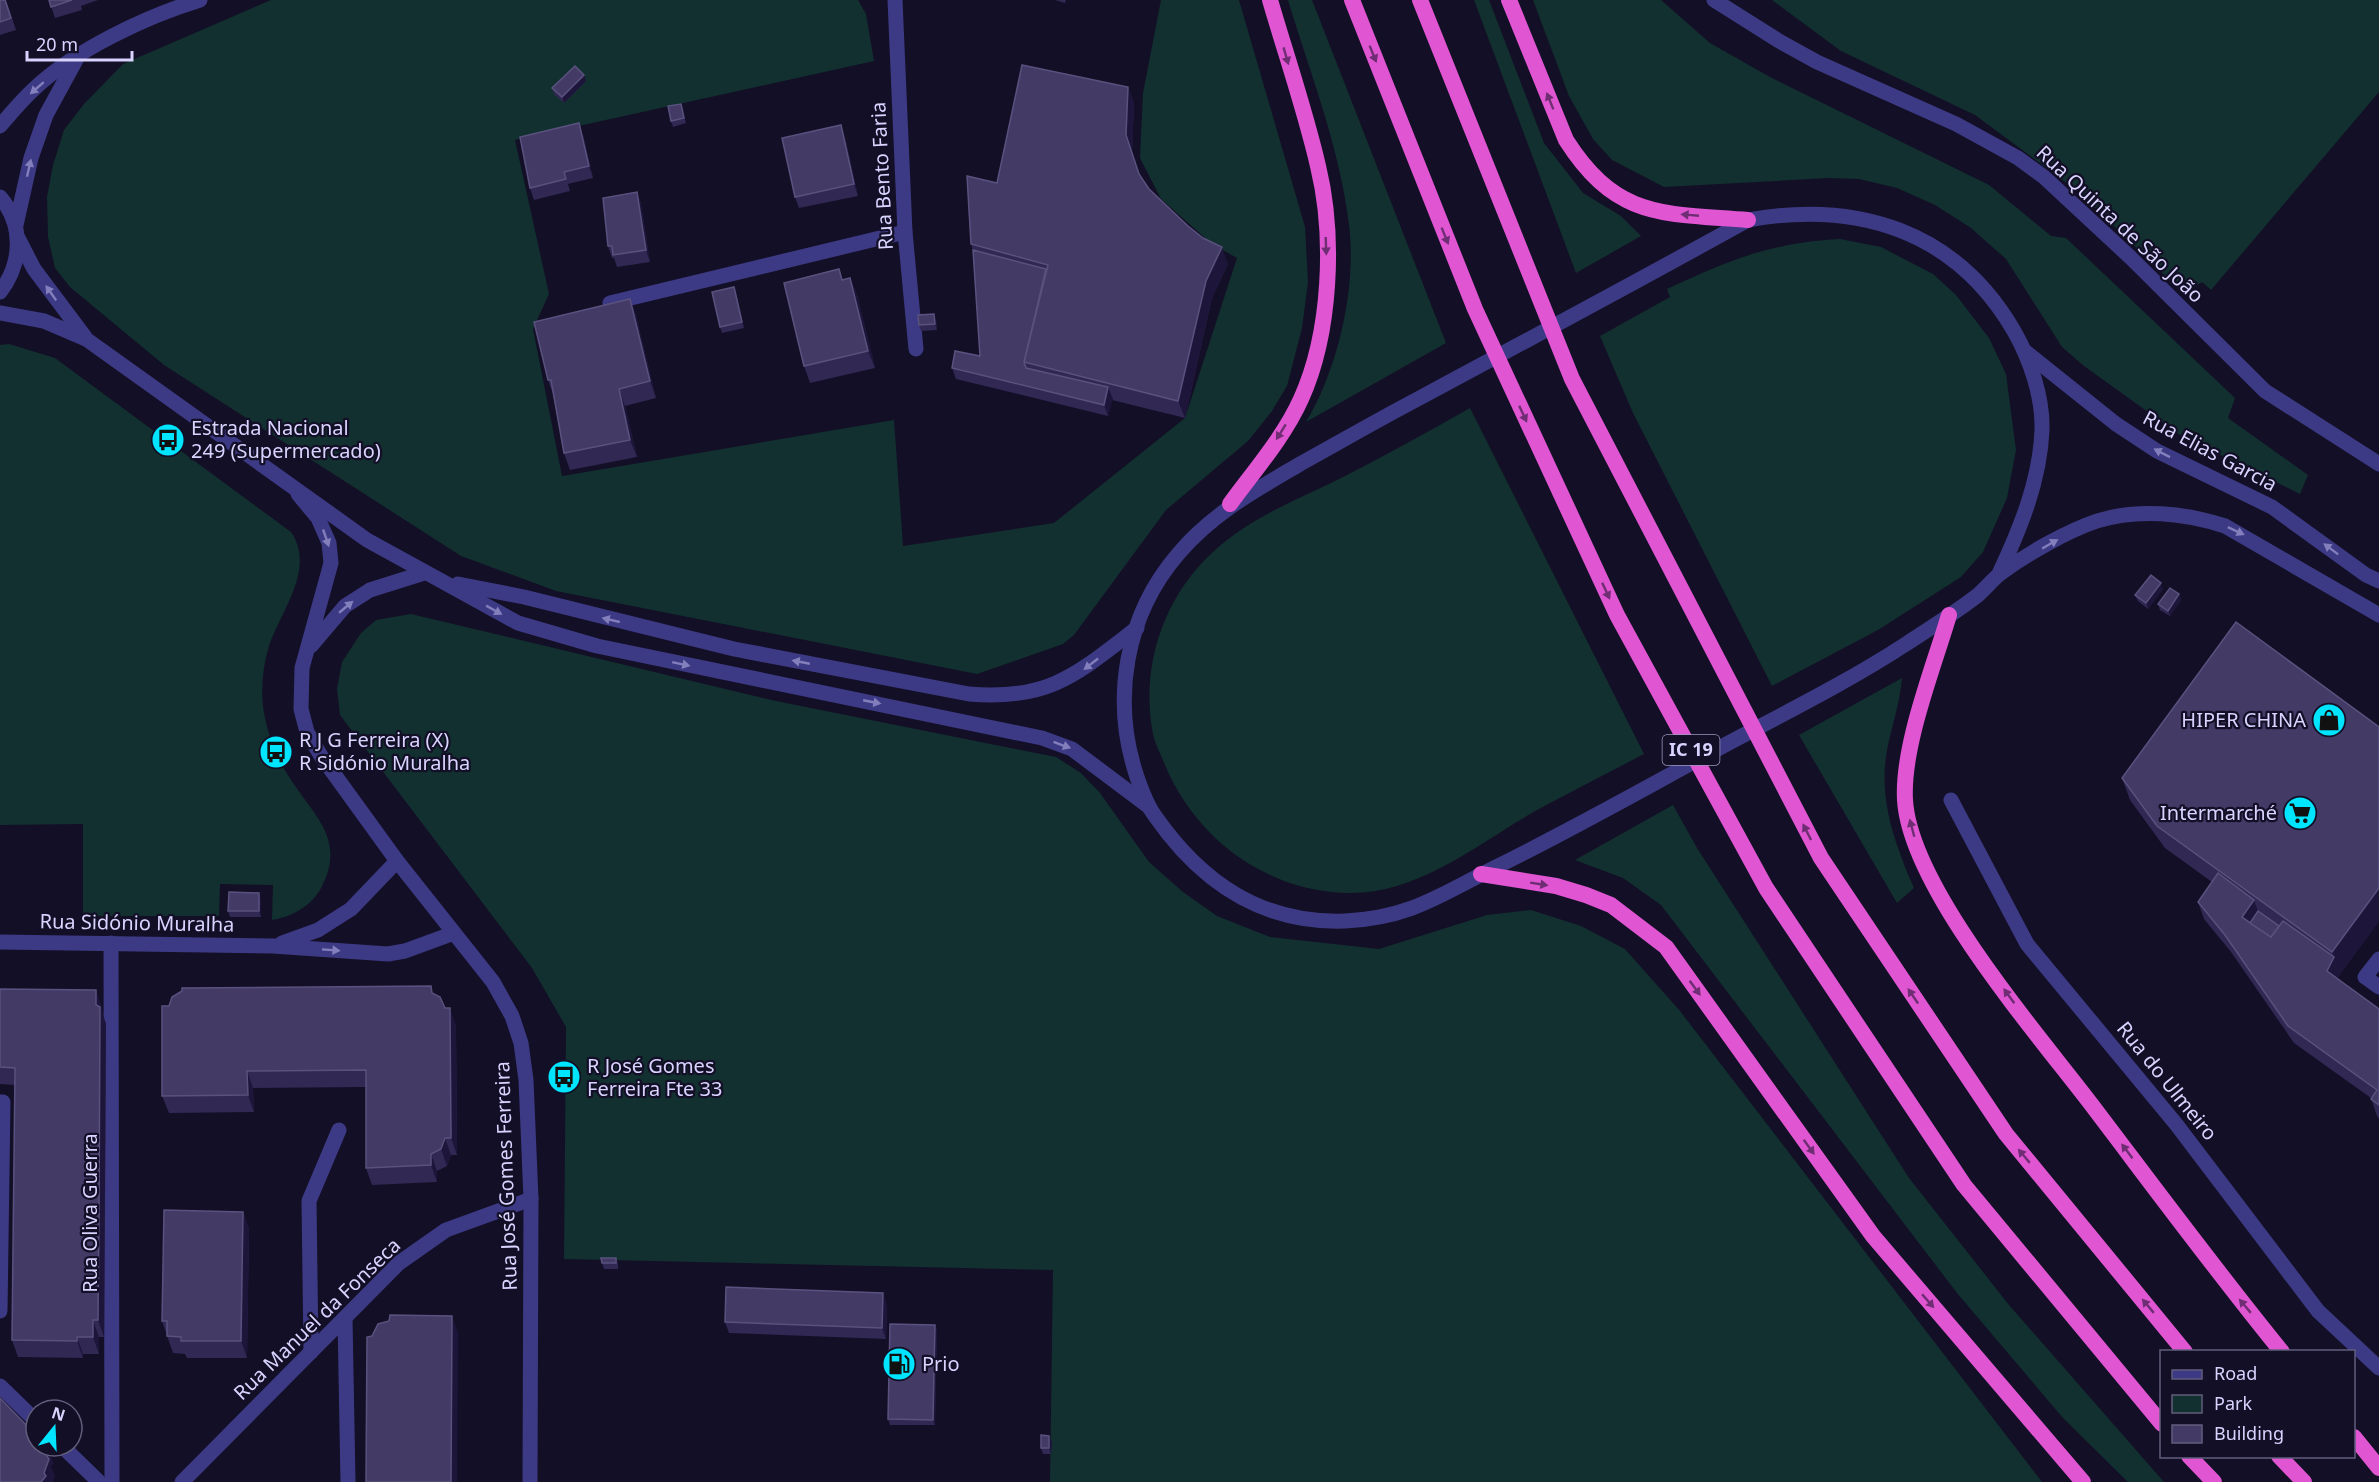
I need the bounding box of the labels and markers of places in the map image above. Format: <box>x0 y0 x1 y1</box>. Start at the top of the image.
place label: Estrada Nacional 249 (Supermercado) <box>191 414 381 464</box>
bus stop icon: Estrada Nacional 249 (Supermercado) <box>150 422 186 458</box>
shop icon: HIPER CHINA <box>2311 702 2347 738</box>
place label: HIPER CHINA <box>2181 706 2306 733</box>
place label: R J G Ferreira (X) R Sidónio Muralha <box>299 726 470 776</box>
bus stop icon: R J G Ferreira (X) R Sidónio Muralha <box>258 734 294 770</box>
supermarket icon: Intermarché <box>2282 795 2318 831</box>
place label: Intermarché <box>2160 799 2277 826</box>
place label: R José Gomes Ferreira Fte 33 <box>587 1052 722 1102</box>
bus stop icon: R José Gomes Ferreira Fte 33 <box>546 1059 582 1095</box>
fuel station icon: Prio <box>881 1346 917 1382</box>
place label: Prio <box>922 1350 960 1377</box>

